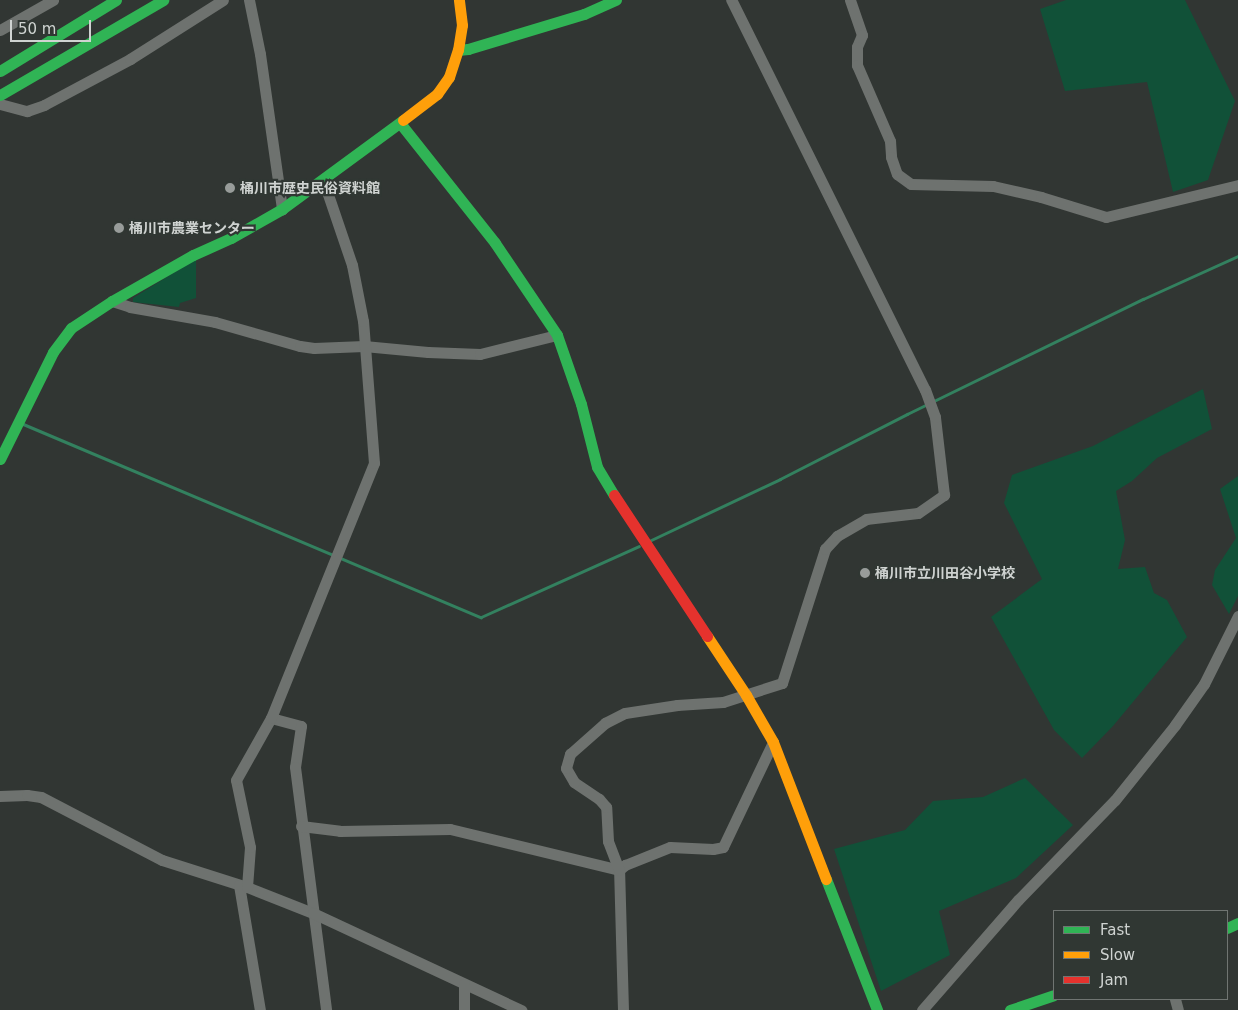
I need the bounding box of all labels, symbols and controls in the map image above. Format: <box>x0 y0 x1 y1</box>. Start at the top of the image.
scale bar <box>12 10 94 42</box>
text: 50 m <box>18 20 56 38</box>
place label: 桶川市歴史民俗資料館 <box>240 180 380 196</box>
marker: 桶川市歴史民俗資料館 <box>224 182 236 194</box>
place label: 桶川市農業センター <box>129 220 255 236</box>
marker: 桶川市農業センター <box>113 222 125 234</box>
place label: 桶川市立川田谷小学校 <box>875 565 1015 581</box>
marker: 桶川市立川田谷小学校 <box>859 567 871 579</box>
legend <box>1053 910 1228 1000</box>
text: Fast <box>1100 921 1130 939</box>
text: Slow <box>1100 946 1135 964</box>
text: Jam <box>1100 971 1128 989</box>

